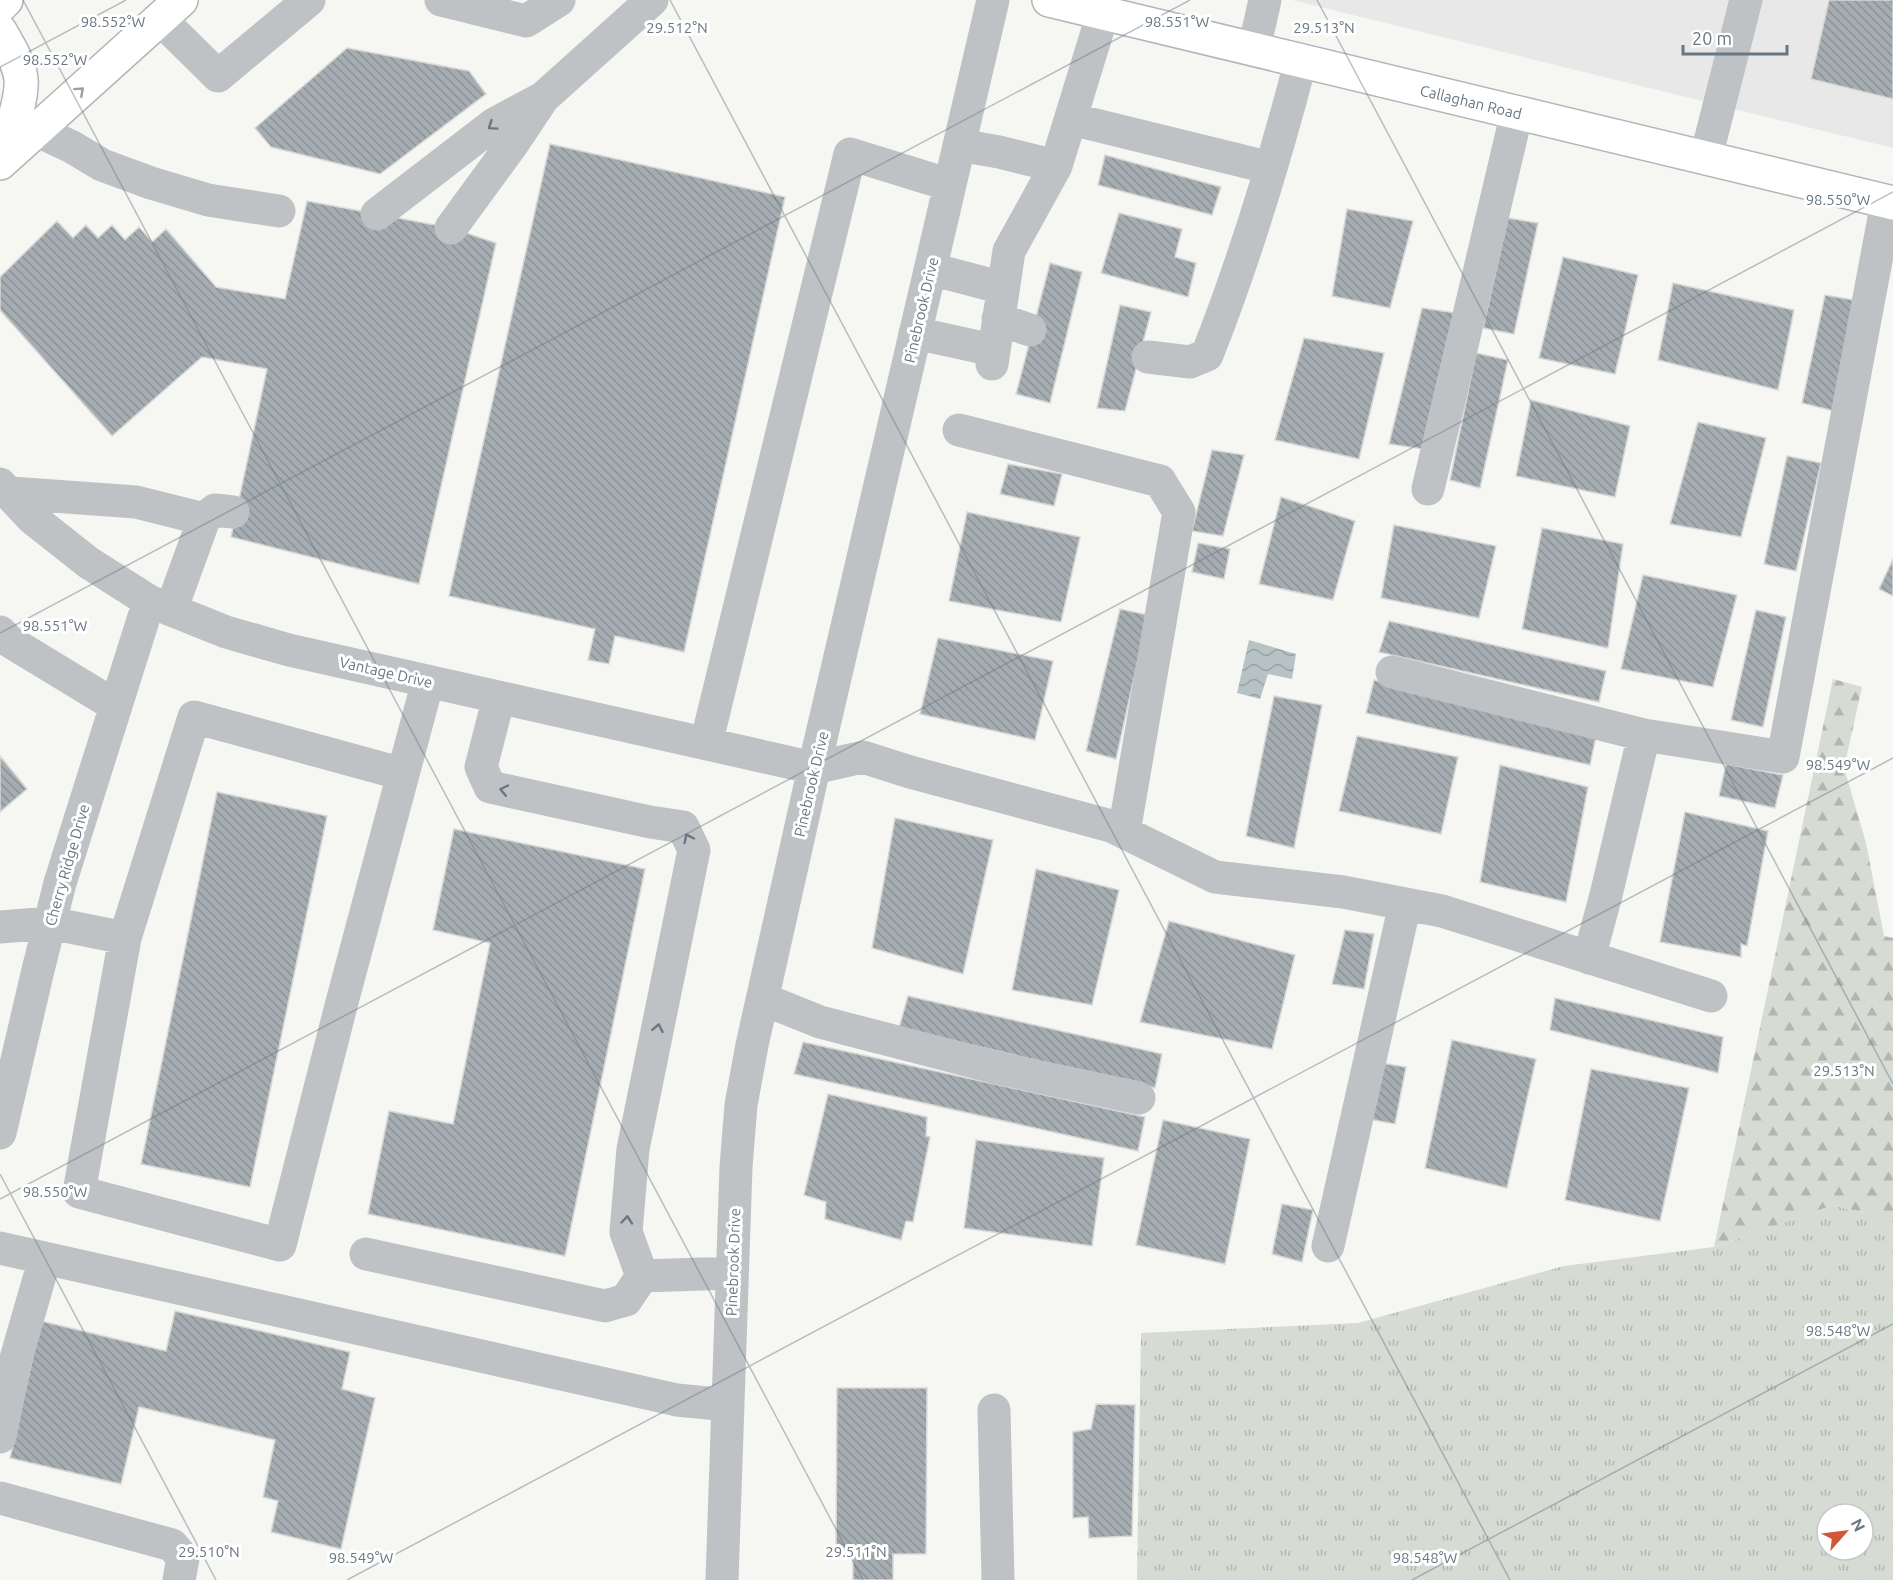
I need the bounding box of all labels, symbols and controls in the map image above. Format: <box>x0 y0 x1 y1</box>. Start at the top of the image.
text: 98.552°W <box>81 13 145 30</box>
text: 98.551°W <box>1145 13 1209 30</box>
scale bar <box>1683 18 1786 56</box>
text: 29.512°N <box>646 19 708 36</box>
text: 29.513°N <box>1293 19 1355 36</box>
text: 20 m <box>1692 28 1732 48</box>
text: 98.552°W <box>23 51 87 68</box>
street label: Callaghan Road <box>1418 81 1524 122</box>
one-way arrow <box>73 87 84 98</box>
one-way arrow <box>488 119 499 130</box>
text: 98.550°W <box>1806 191 1870 208</box>
street label: Pinebrook Drive <box>901 256 941 364</box>
text: 98.551°W <box>23 617 87 634</box>
street label: Vantage Drive <box>338 653 434 691</box>
street label: Pinebrook Drive <box>791 730 831 838</box>
text: 98.549°W <box>1806 756 1870 773</box>
one-way arrow <box>499 784 509 797</box>
street label: Cherry Ridge Drive <box>41 802 93 928</box>
one-way arrow <box>684 833 696 844</box>
one-way arrow <box>651 1023 664 1033</box>
text: 29.513°N <box>1813 1062 1875 1079</box>
text: 98.550°W <box>23 1183 87 1200</box>
street label: Pinebrook Drive <box>723 1208 743 1316</box>
one-way arrow <box>620 1216 633 1225</box>
text: 98.548°W <box>1806 1322 1870 1339</box>
north arrow <box>1815 1502 1875 1562</box>
text: N <box>1847 1515 1869 1534</box>
text: 29.510°N <box>178 1543 240 1560</box>
text: 29.511°N <box>825 1543 887 1560</box>
text: 98.549°W <box>329 1549 393 1566</box>
text: 98.548°W <box>1393 1549 1457 1566</box>

